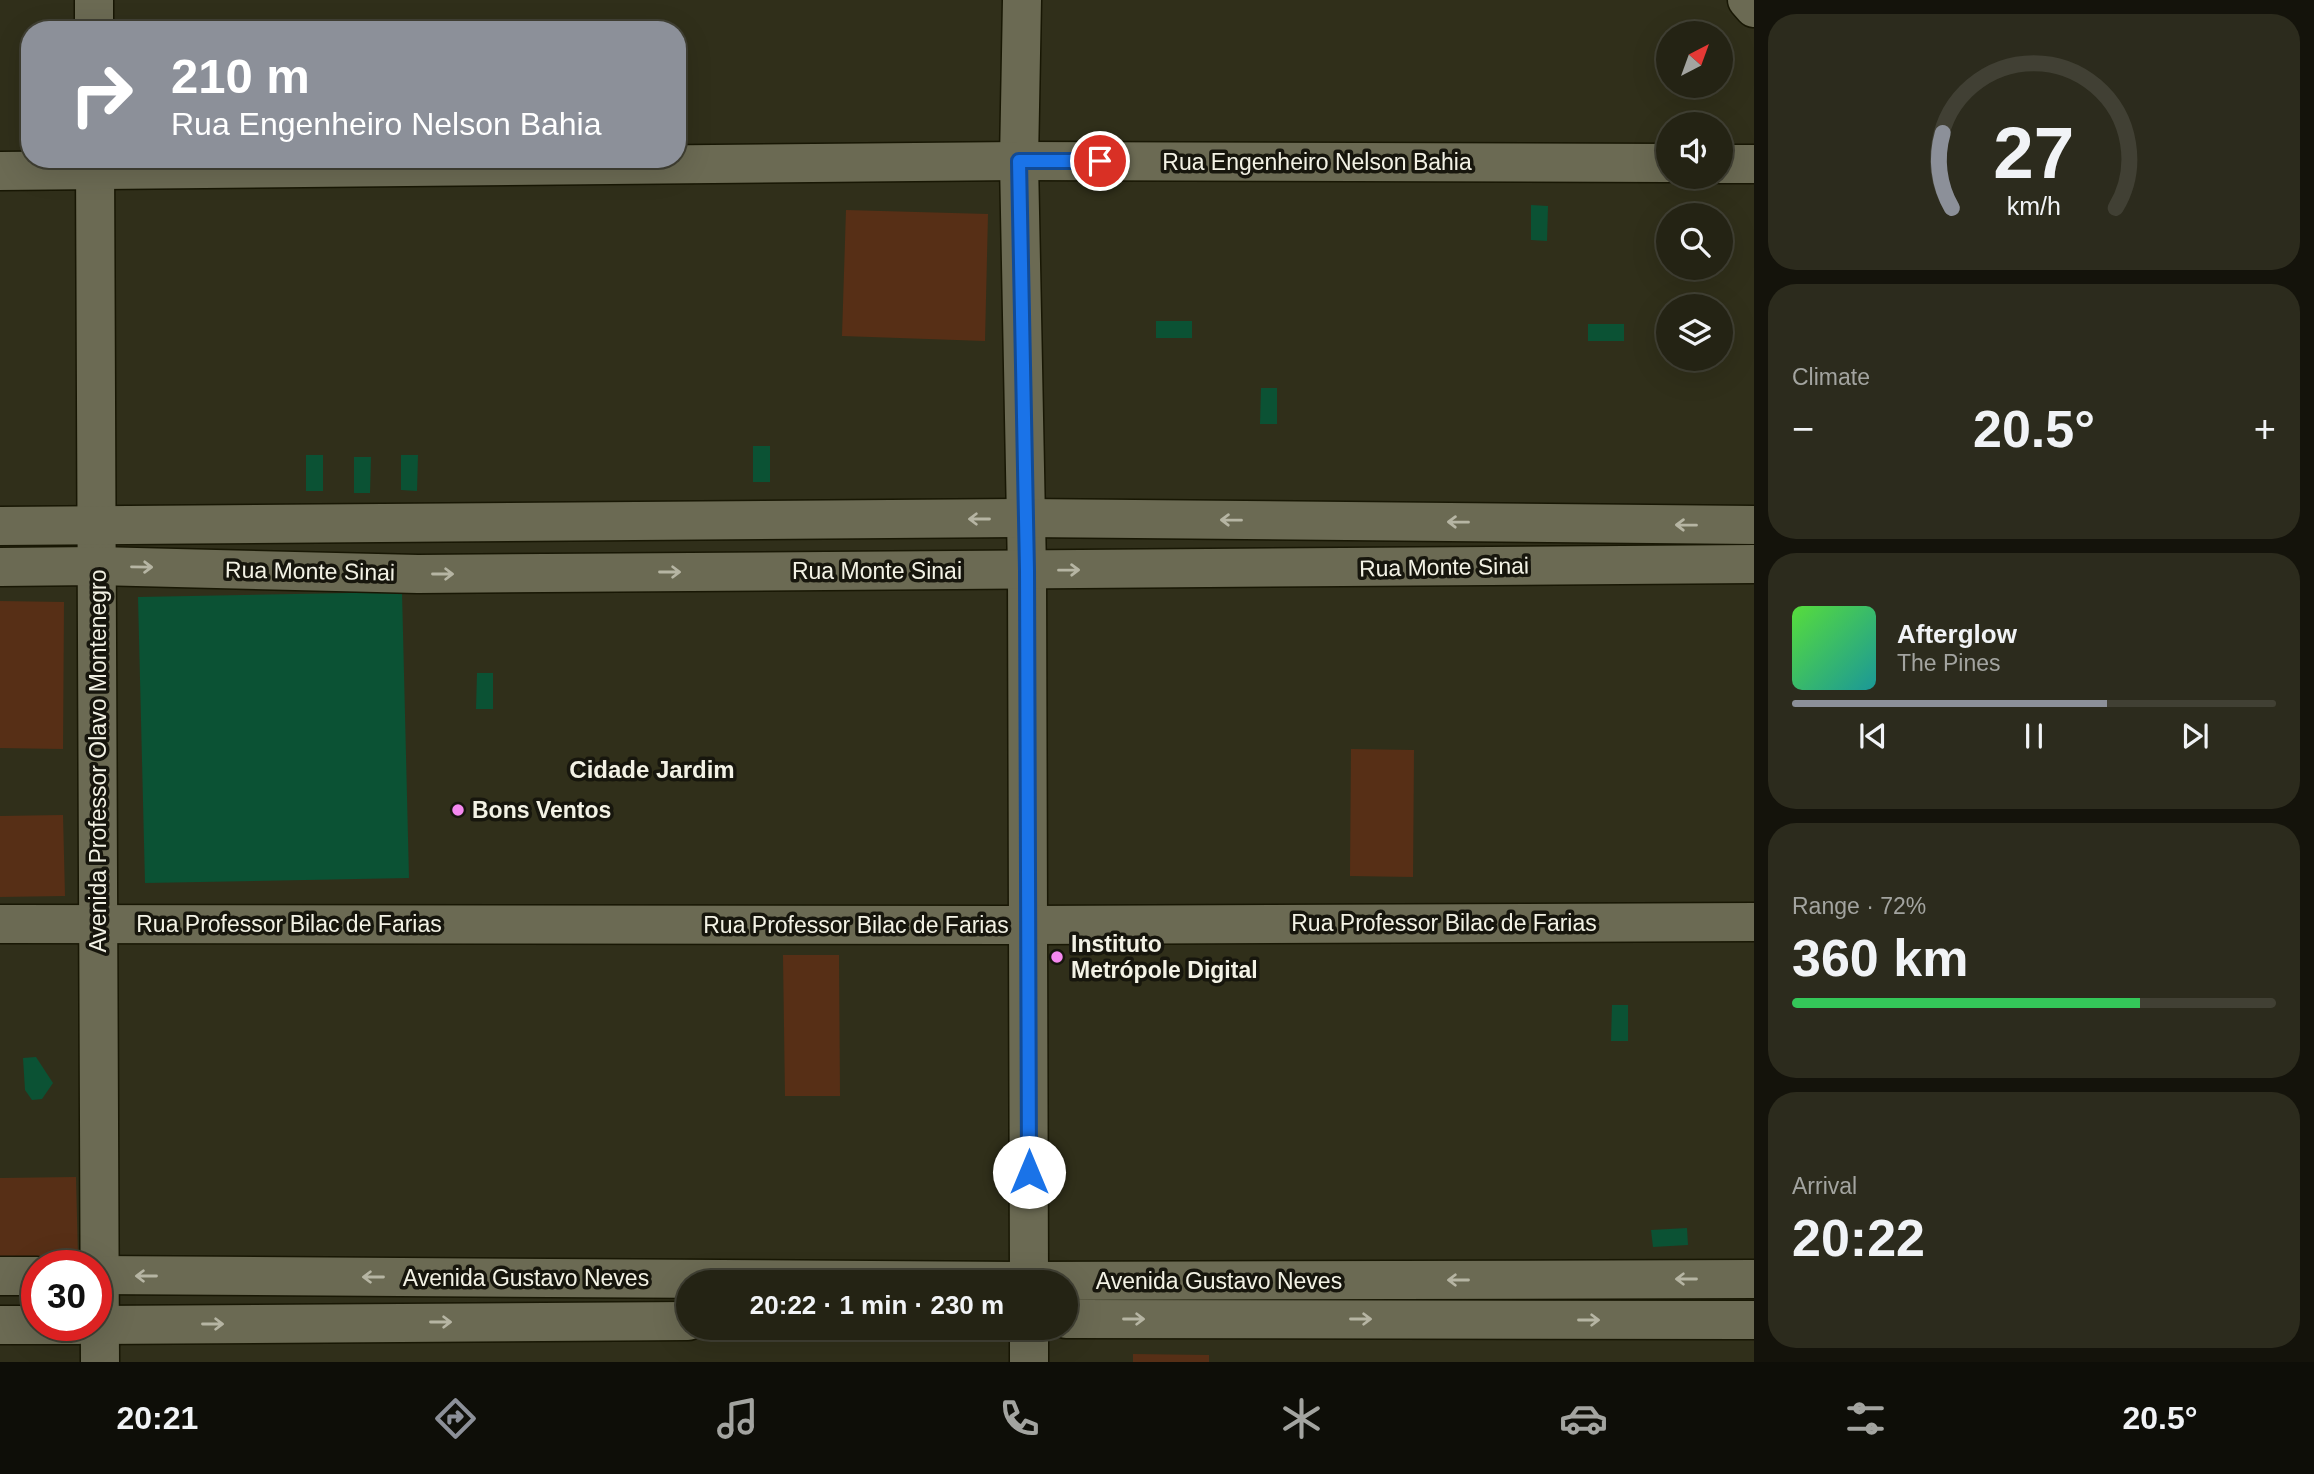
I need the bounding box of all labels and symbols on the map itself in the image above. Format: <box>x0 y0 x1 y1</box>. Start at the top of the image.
north arrow <box>1656 21 1732 98</box>
pin <box>1070 131 1130 191</box>
street label: Rua Engenheiro Nelson Bahia <box>1162 149 1472 175</box>
one-way arrow <box>968 512 991 525</box>
one-way arrow <box>1220 513 1243 527</box>
one-way arrow <box>1447 516 1470 529</box>
one-way arrow <box>1675 518 1698 532</box>
street label: Rua Monte Sinai <box>1359 553 1529 581</box>
street label: Rua Monte Sinai <box>225 557 395 585</box>
street label: Rua Monte Sinai <box>792 558 962 584</box>
one-way arrow <box>130 561 153 574</box>
one-way arrow <box>1057 563 1080 577</box>
one-way arrow <box>658 566 681 579</box>
one-way arrow <box>431 567 454 581</box>
street label: Avenida Professor Olavo Montenegro <box>85 569 111 953</box>
district label: Cidade Jardim <box>569 756 735 783</box>
place label: Bons Ventos <box>472 797 611 823</box>
marker: Bons Ventos <box>450 802 466 818</box>
street label: Rua Professor Bilac de Farias <box>1291 910 1597 936</box>
street label: Rua Professor Bilac de Farias <box>136 911 442 937</box>
street label: Rua Professor Bilac de Farias <box>703 912 1009 938</box>
place label: Instituto Metrópole Digital <box>1071 931 1258 983</box>
marker: Instituto Metrópole Digital <box>1049 949 1065 965</box>
position arrow <box>992 1135 1066 1209</box>
speed limit sign: 30 <box>21 1250 112 1341</box>
street label: Avenida Gustavo Neves <box>403 1265 649 1291</box>
street label: Avenida Gustavo Neves <box>1096 1268 1342 1294</box>
one-way arrow <box>135 1269 158 1283</box>
one-way arrow <box>362 1270 385 1284</box>
one-way arrow <box>1675 1272 1698 1286</box>
one-way arrow <box>1447 1273 1470 1287</box>
one-way arrow <box>1122 1312 1145 1326</box>
one-way arrow <box>1350 1312 1373 1326</box>
one-way arrow <box>1577 1313 1600 1327</box>
one-way arrow <box>429 1316 452 1329</box>
one-way arrow <box>202 1317 225 1331</box>

